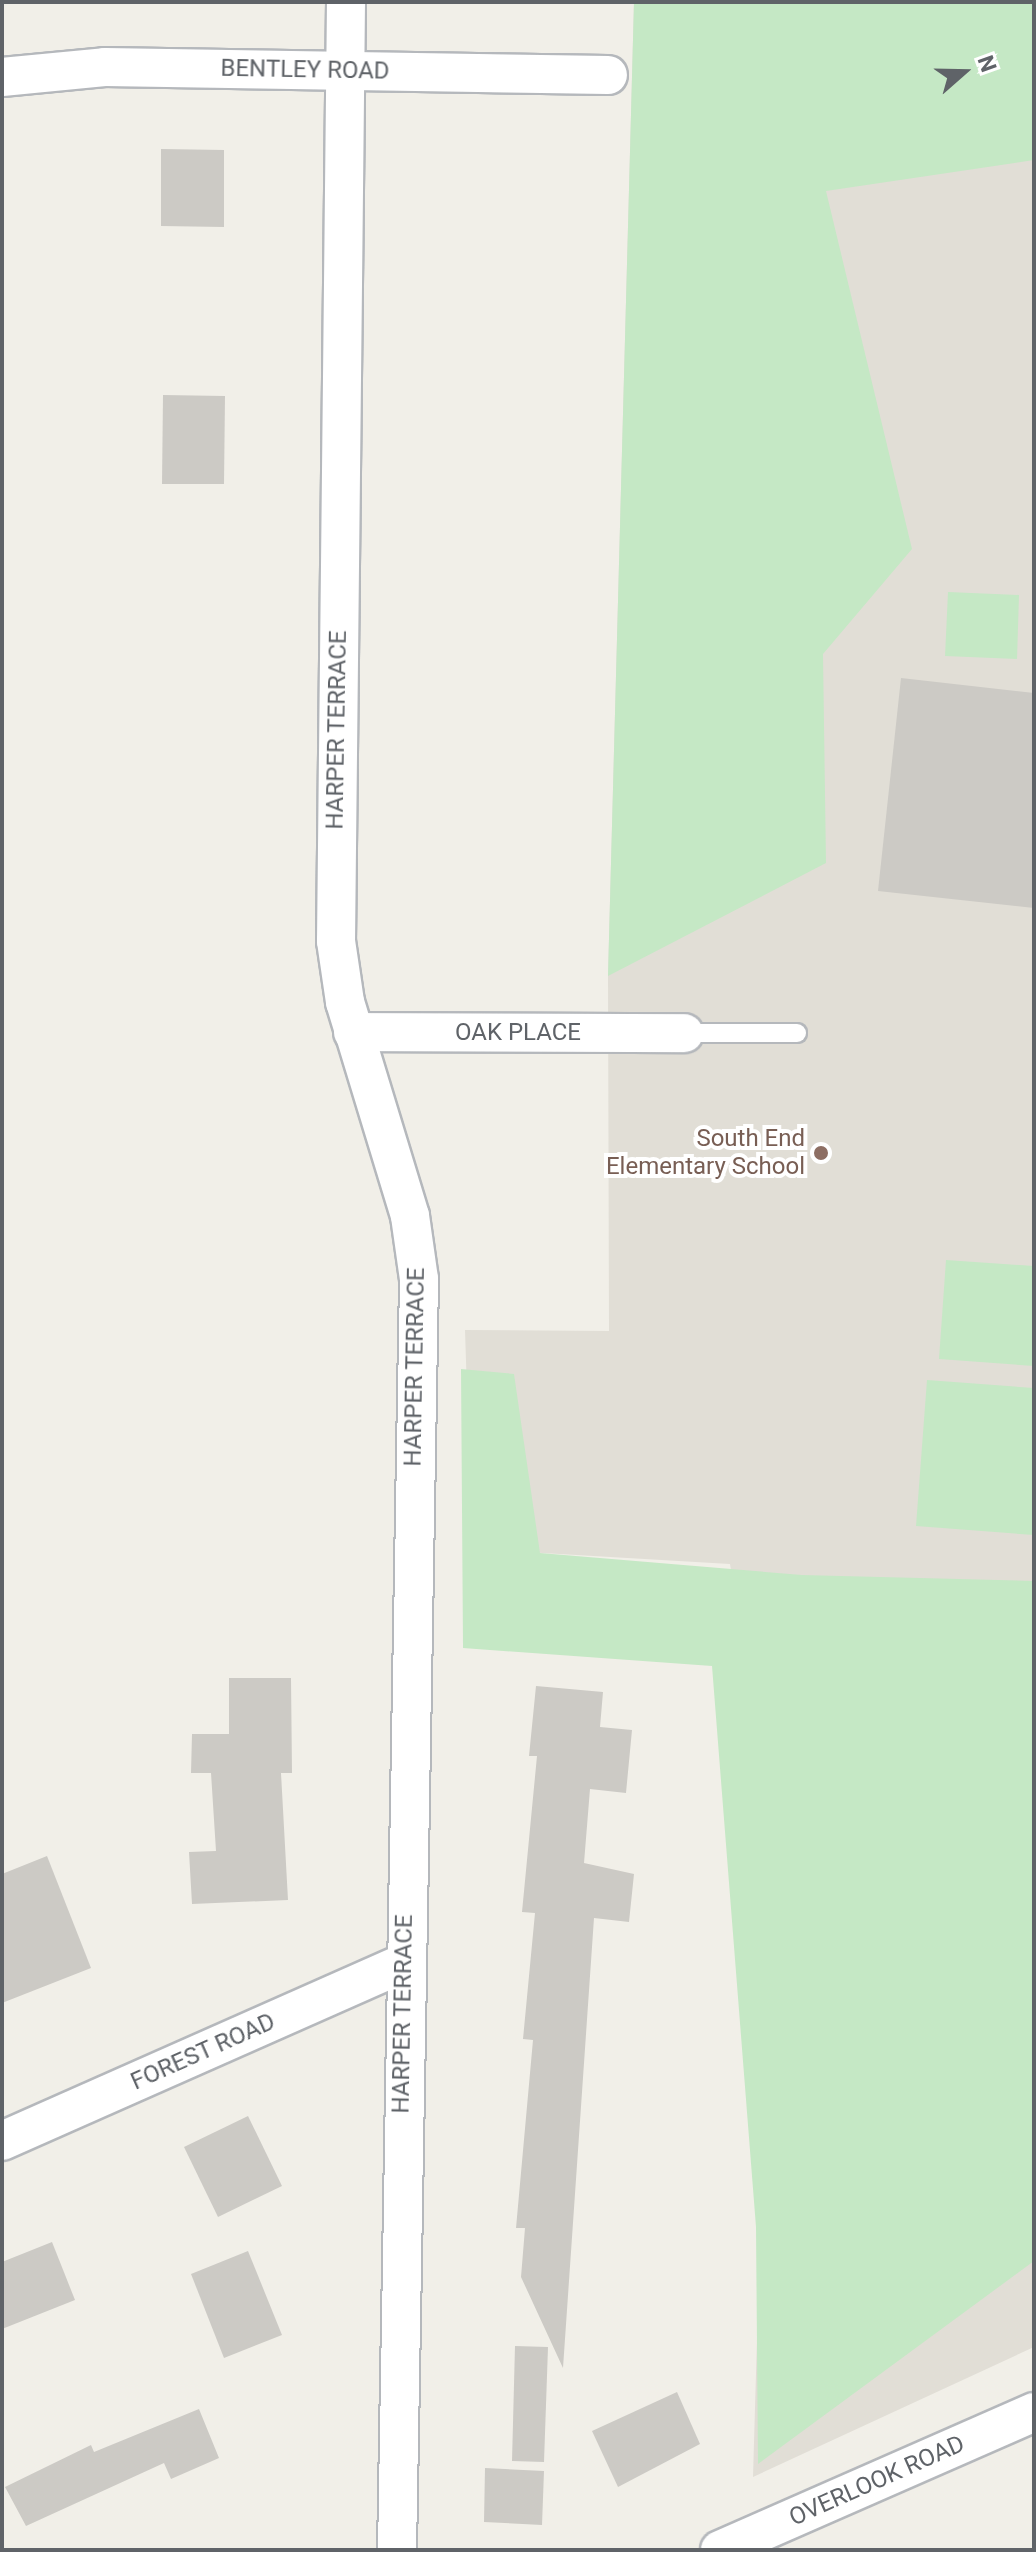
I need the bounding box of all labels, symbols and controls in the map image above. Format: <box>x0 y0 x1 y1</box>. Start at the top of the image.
north arrow <box>924 32 1004 112</box>
text: N <box>973 52 1001 75</box>
street label: BENTLEY ROAD <box>220 54 390 86</box>
street label: HARPER TERRACE <box>321 630 353 830</box>
street label: OAK PLACE <box>455 1019 581 1047</box>
place label: South End Elementary School <box>606 1125 805 1181</box>
marker: South End Elementary School <box>812 1144 830 1162</box>
street label: HARPER TERRACE <box>399 1267 431 1467</box>
street label: HARPER TERRACE <box>387 1914 419 2114</box>
street label: FOREST ROAD <box>126 2007 280 2097</box>
street label: OVERLOOK ROAD <box>785 2429 969 2533</box>

